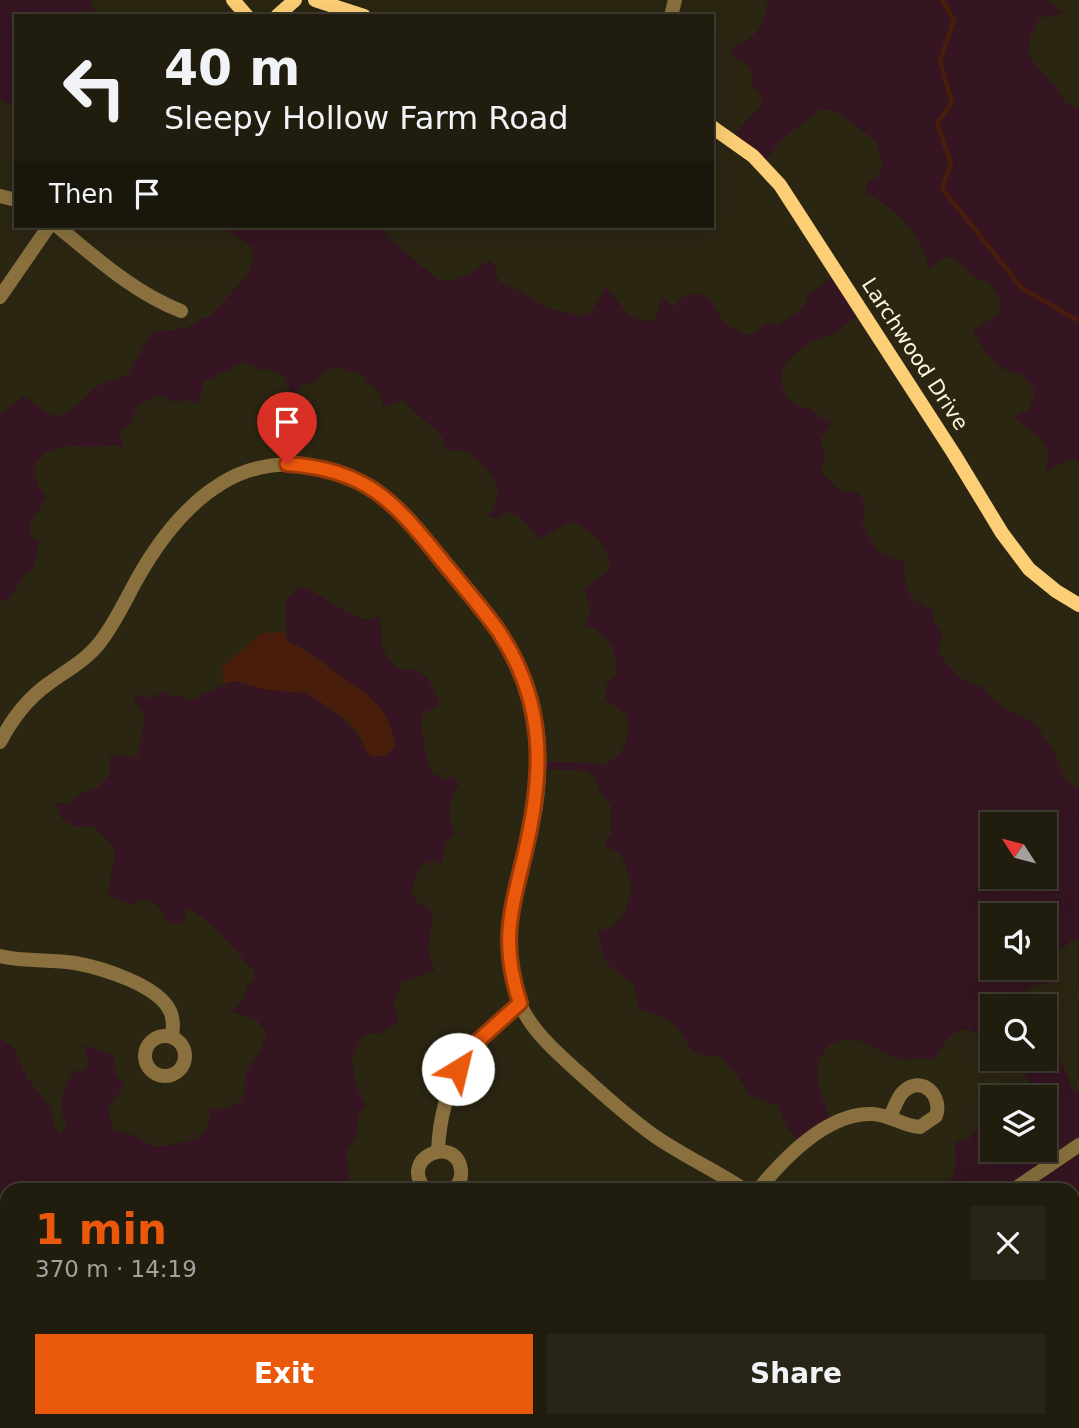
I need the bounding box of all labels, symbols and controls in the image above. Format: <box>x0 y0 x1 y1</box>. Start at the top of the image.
text: 40 m <box>164 40 300 97</box>
icon: left <box>49 42 140 133</box>
text: Sleepy Hollow Farm Road <box>164 99 569 137</box>
icon: arrive <box>128 175 166 213</box>
text: Then <box>49 179 114 209</box>
street label: Larchwood Drive <box>857 273 973 435</box>
pin <box>257 392 317 464</box>
icon: arrive <box>268 403 306 441</box>
north arrow <box>980 812 1057 889</box>
map controls <box>980 812 1057 1162</box>
button: sound <box>980 903 1057 980</box>
button: search <box>980 994 1057 1071</box>
position arrow <box>421 1032 495 1106</box>
button: layers <box>980 1085 1057 1162</box>
text: 1 min <box>35 1205 167 1254</box>
button: close <box>971 1206 1045 1280</box>
text: 370 m · 14:19 <box>35 1256 197 1282</box>
button: Exit <box>35 1334 533 1414</box>
button: Share <box>547 1334 1045 1414</box>

